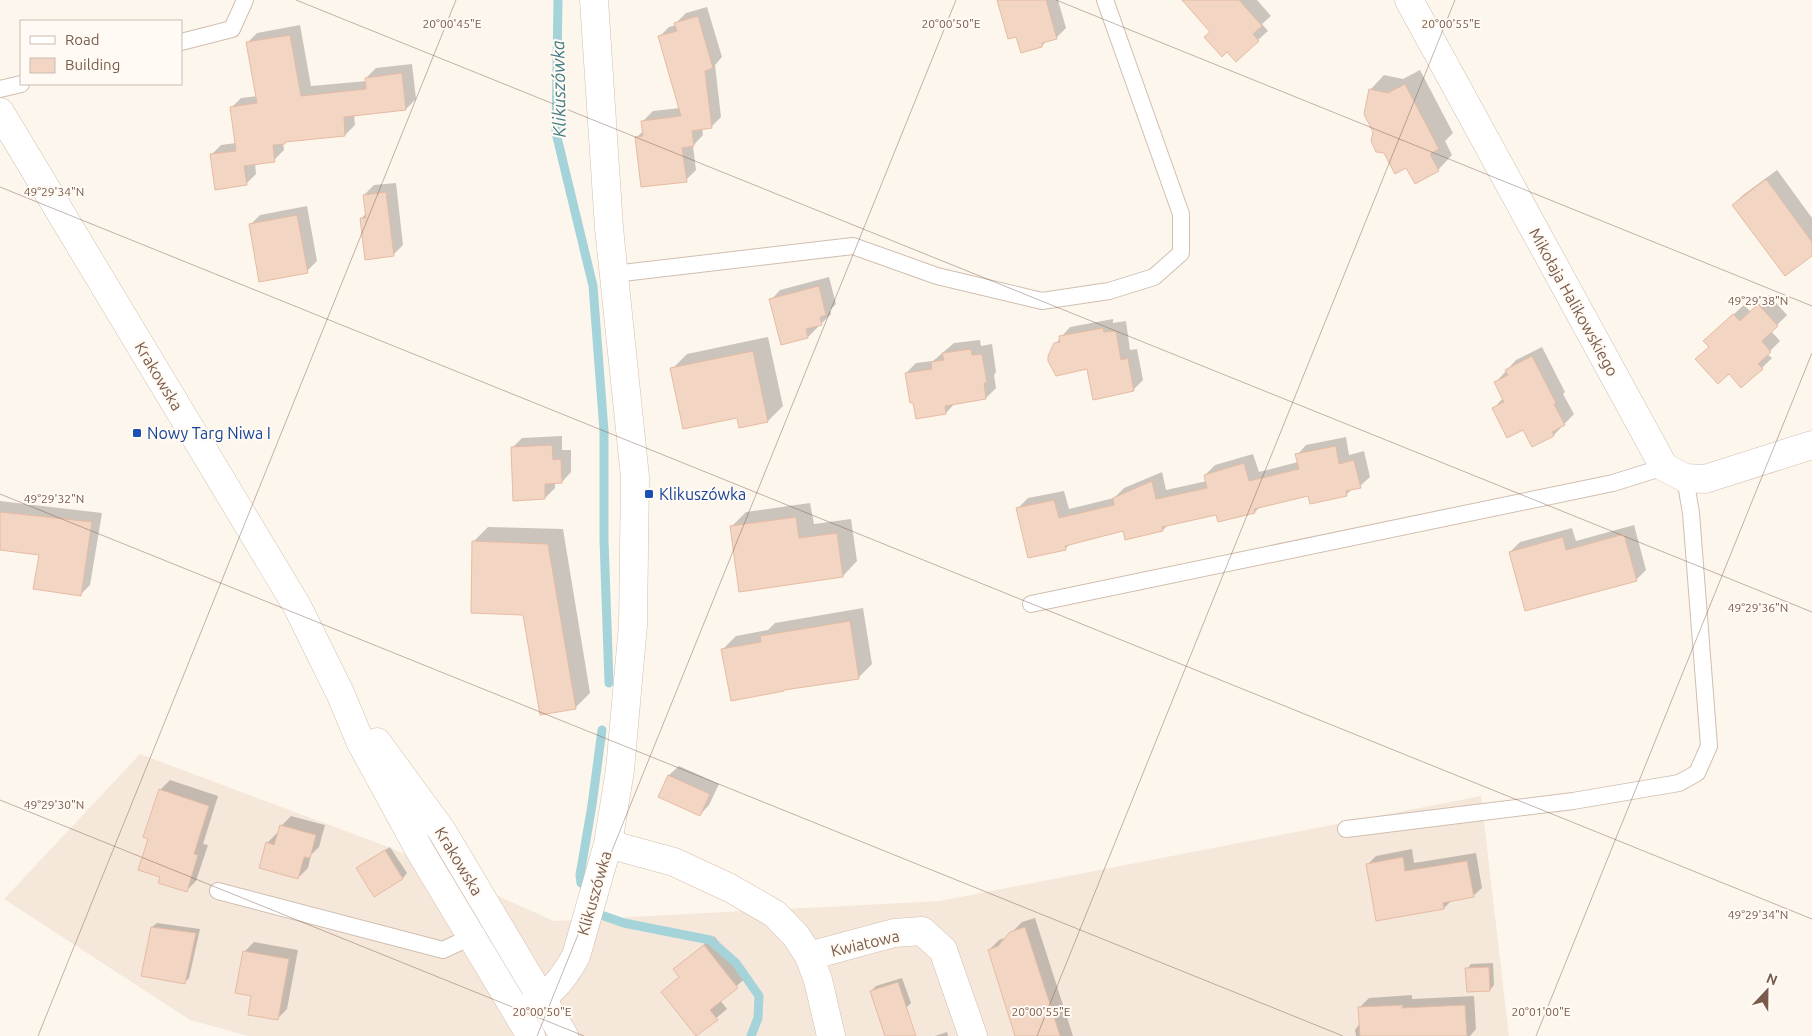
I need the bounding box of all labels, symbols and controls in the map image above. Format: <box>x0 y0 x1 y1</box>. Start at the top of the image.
text: 20°00'45"E <box>423 17 482 30</box>
text: 20°00'50"E <box>922 17 981 30</box>
text: 20°00'55"E <box>1422 17 1481 30</box>
legend <box>20 20 182 85</box>
text: Road <box>65 31 100 48</box>
water label: Klikuszówka <box>547 40 569 138</box>
text: Building <box>65 56 120 73</box>
text: 49°29'34"N <box>24 185 84 198</box>
street label: Mikołaja Halikowskiego <box>1526 225 1622 379</box>
text: 49°29'38"N <box>1728 294 1788 307</box>
street label: Krakowska <box>132 338 186 414</box>
place label: Nowy Targ Niwa I <box>147 424 271 442</box>
marker: Nowy Targ Niwa I <box>131 427 143 439</box>
place label: Klikuszówka <box>659 485 746 503</box>
marker: Klikuszówka <box>643 488 655 500</box>
text: 49°29'32"N <box>24 492 84 505</box>
text: 49°29'36"N <box>1728 601 1788 614</box>
text: 49°29'30"N <box>24 798 84 811</box>
street label: Krakowska <box>432 823 486 899</box>
street label: Klikuszówka <box>573 849 615 937</box>
text: 49°29'34"N <box>1728 908 1788 921</box>
street label: Kwiatowa <box>829 926 901 960</box>
north arrow <box>1742 966 1792 1016</box>
text: N <box>1764 970 1780 988</box>
text: 20°00'50"E <box>513 1005 572 1018</box>
text: 20°00'55"E <box>1012 1005 1071 1018</box>
text: 20°01'00"E <box>1512 1005 1571 1018</box>

